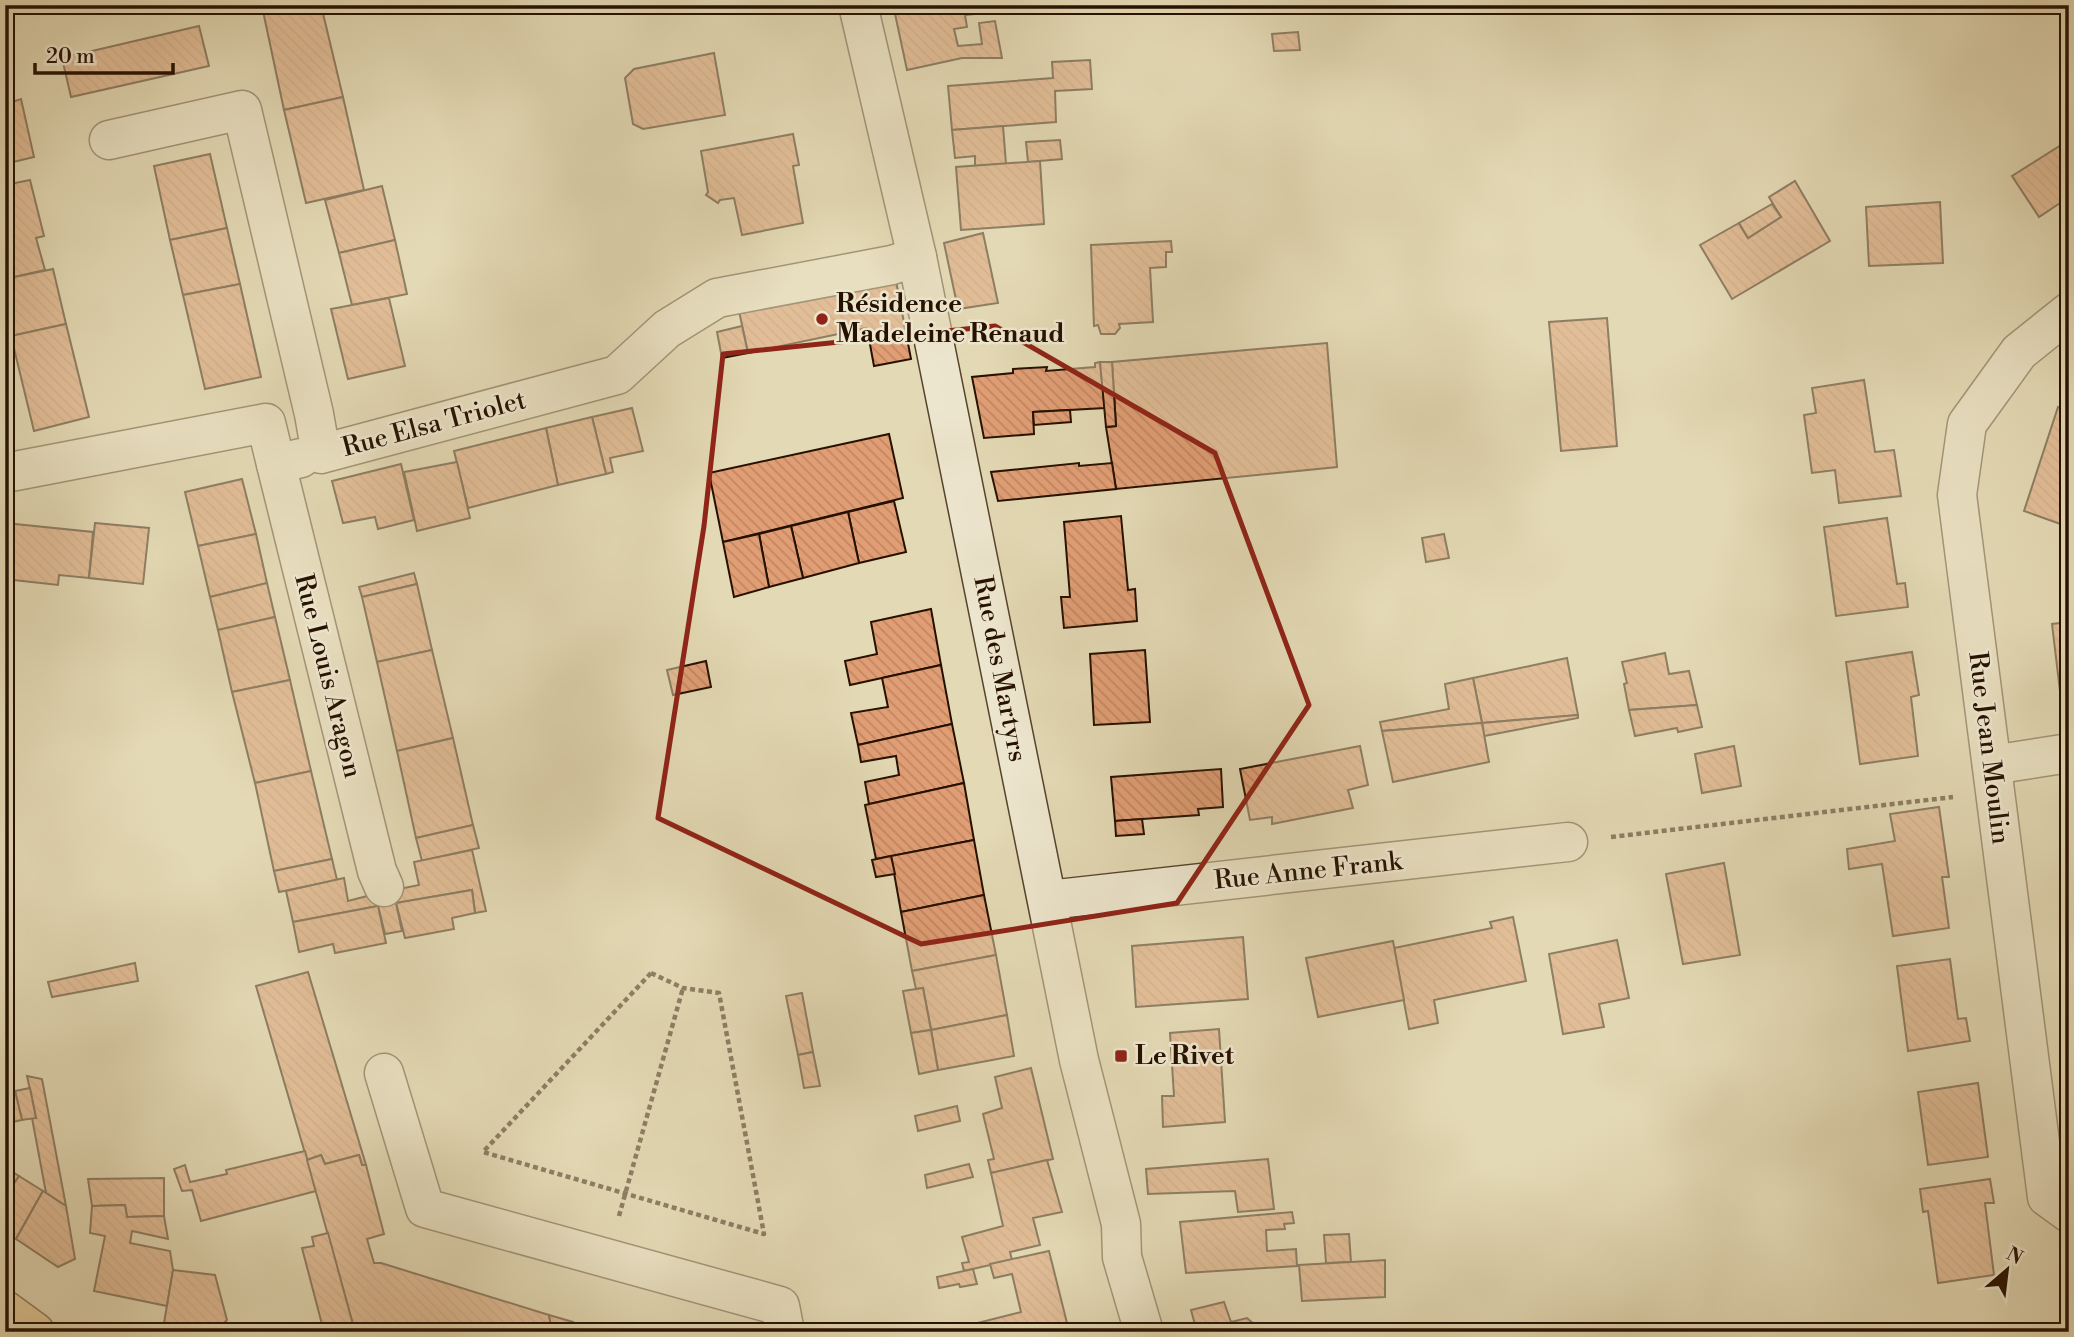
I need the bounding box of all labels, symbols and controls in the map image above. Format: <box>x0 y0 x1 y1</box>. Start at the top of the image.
scale bar <box>35 32 173 76</box>
text: 20 m <box>46 44 95 70</box>
place label: Résidence Madeleine Renaud <box>836 288 1065 350</box>
marker: Résidence Madeleine Renaud <box>814 311 830 327</box>
street label: Rue Elsa Triolet <box>339 384 529 464</box>
street label: Rue Louis Aragon <box>287 571 369 781</box>
street label: Rue des Martyrs <box>966 573 1034 765</box>
street label: Rue Jean Moulin <box>1961 650 2017 846</box>
street label: Rue Anne Frank <box>1212 845 1405 897</box>
place label: Le Rivet <box>1135 1040 1235 1072</box>
marker: Le Rivet <box>1113 1048 1129 1064</box>
north arrow <box>1972 1236 2042 1306</box>
text: N <box>2002 1242 2027 1270</box>

